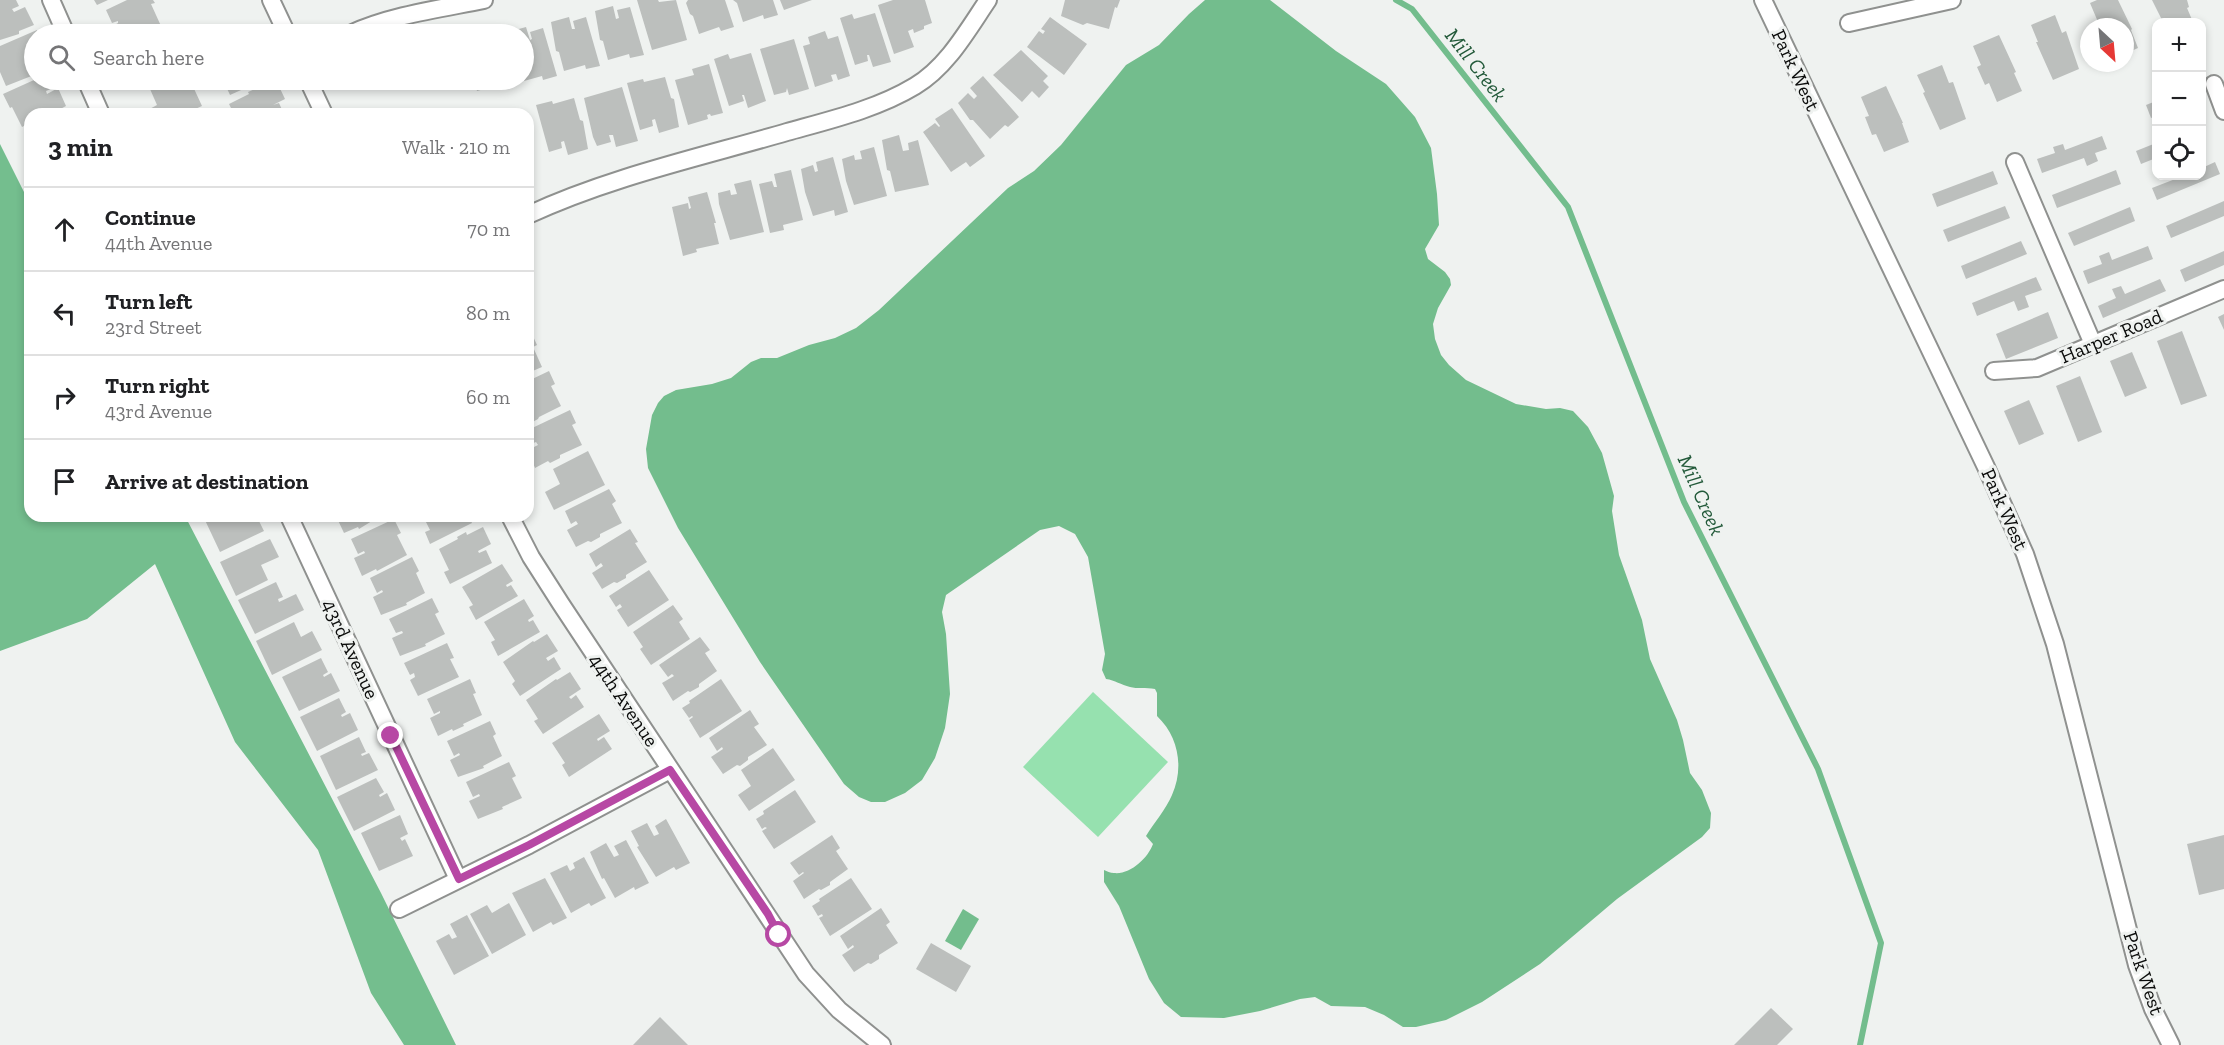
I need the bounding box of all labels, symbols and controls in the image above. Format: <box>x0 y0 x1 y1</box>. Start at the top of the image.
north arrow <box>2080 18 2134 72</box>
map controls <box>2152 18 2206 180</box>
button: + <box>2152 18 2206 72</box>
water label: Mill Creek <box>1440 23 1513 106</box>
search box <box>24 24 534 90</box>
street label: Park West <box>1767 26 1825 115</box>
icon: search <box>45 41 78 74</box>
text: Search here <box>93 44 204 71</box>
button: − <box>2152 72 2206 126</box>
button: locate <box>2152 126 2206 180</box>
text: 3 min <box>48 131 113 163</box>
text: Walk · 210 m <box>402 135 510 159</box>
text: Continue <box>105 204 196 231</box>
icon: ahead <box>48 213 81 246</box>
text: 70 m <box>467 217 510 241</box>
text: 44th Avenue <box>105 231 212 255</box>
text: Turn left <box>105 288 192 315</box>
icon: left <box>48 297 81 330</box>
text: 80 m <box>466 301 510 325</box>
street label: Harper Road <box>2056 304 2166 368</box>
text: 23rd Street <box>105 315 202 339</box>
text: Turn right <box>105 372 209 399</box>
icon: right <box>48 381 81 414</box>
text: 60 m <box>466 385 510 409</box>
text: 43rd Avenue <box>105 399 212 423</box>
water label: Mill Creek <box>1673 451 1730 539</box>
street label: Park West <box>1976 464 2034 554</box>
icon: arrive <box>48 465 81 498</box>
text: Arrive at destination <box>105 468 308 495</box>
street label: 43rd Avenue <box>317 595 385 703</box>
street label: 44th Avenue <box>584 649 664 751</box>
route end <box>377 722 403 748</box>
route start <box>765 921 791 947</box>
street label: Park West <box>2119 928 2170 1019</box>

